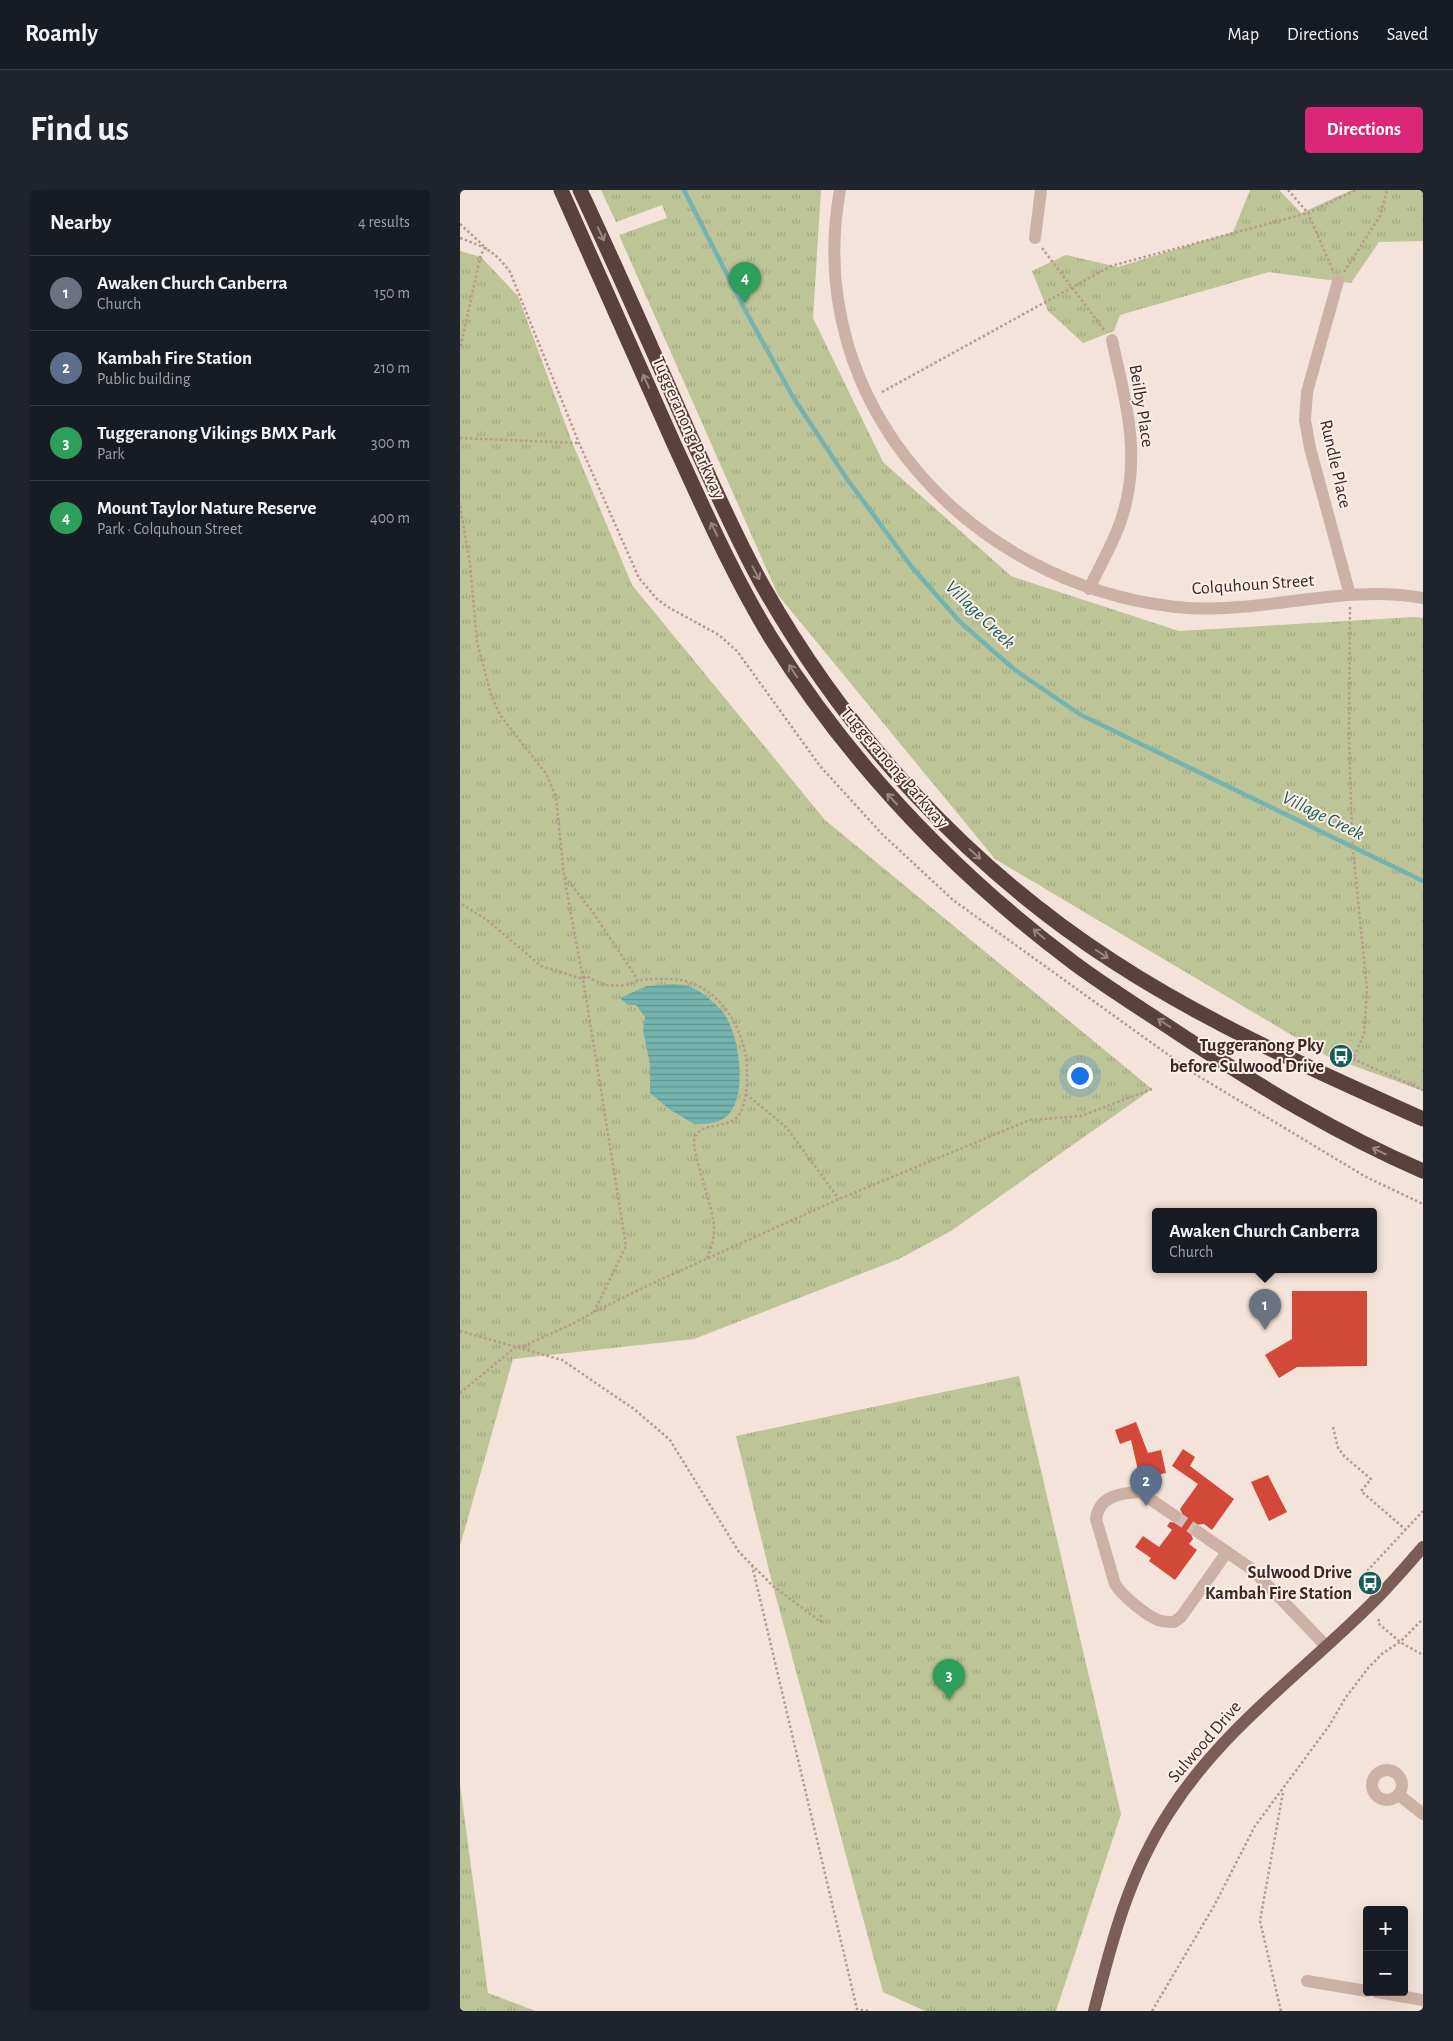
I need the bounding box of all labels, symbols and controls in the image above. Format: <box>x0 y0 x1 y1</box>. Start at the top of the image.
text: Roamly <box>25 22 98 46</box>
text: Map <box>1228 26 1259 44</box>
text: Directions <box>1287 26 1359 44</box>
text: Saved <box>1387 26 1428 44</box>
button: Directions <box>1305 107 1423 153</box>
text: Find us <box>30 112 129 147</box>
text: Nearby <box>50 212 111 233</box>
text: 4 results <box>358 214 410 230</box>
one-way arrow <box>596 226 606 241</box>
pin: 4 <box>729 262 761 303</box>
text: Awaken Church Canberra <box>97 274 288 293</box>
text: 1 <box>63 285 69 301</box>
text: 150 m <box>374 285 410 301</box>
text: Church <box>97 296 141 312</box>
text: Kambah Fire Station <box>97 349 252 368</box>
street label: Tuggeranong Parkway <box>648 354 728 502</box>
text: 2 <box>62 360 70 376</box>
text: 210 m <box>373 360 410 376</box>
street label: Beilby Place <box>1126 363 1156 449</box>
text: Public building <box>97 371 191 387</box>
one-way arrow <box>641 374 651 389</box>
street label: Rundle Place <box>1316 418 1354 510</box>
text: Tuggeranong Vikings BMX Park <box>97 424 336 443</box>
text: 3 <box>63 435 69 451</box>
text: 300 m <box>371 435 410 451</box>
text: Park <box>97 446 125 462</box>
text: Mount Taylor Nature Reserve <box>97 499 316 518</box>
text: 4 <box>62 510 70 526</box>
text: 400 m <box>370 510 410 526</box>
text: Park · Colquhoun Street <box>97 521 242 537</box>
one-way arrow <box>708 522 718 537</box>
one-way arrow <box>752 565 761 580</box>
street label: Colquhoun Street <box>1191 572 1315 598</box>
water label: Village Creek <box>941 577 1019 653</box>
one-way arrow <box>788 664 798 678</box>
street label: Tuggeranong Parkway <box>837 704 951 832</box>
water label: Village Creek <box>1279 788 1367 844</box>
one-way arrow <box>886 793 898 805</box>
one-way arrow <box>968 848 981 860</box>
one-way arrow <box>1033 929 1046 940</box>
one-way arrow <box>1095 949 1109 960</box>
one-way arrow <box>1157 1018 1171 1028</box>
place label: Tuggeranong Pky before Sulwood Drive <box>1170 1037 1325 1076</box>
bus stop icon: Tuggeranong Pky before Sulwood Drive <box>1328 1043 1354 1069</box>
your location <box>1067 1063 1093 1089</box>
one-way arrow <box>1372 1146 1387 1155</box>
popup <box>1152 1208 1377 1273</box>
text: Awaken Church Canberra <box>1169 1222 1360 1241</box>
text: Church <box>1169 1244 1213 1260</box>
pin: 1 <box>1249 1289 1281 1330</box>
pin: 2 <box>1130 1465 1162 1506</box>
place label: Sulwood Drive Kambah Fire Station <box>1205 1564 1352 1603</box>
bus stop icon: Sulwood Drive Kambah Fire Station <box>1357 1570 1383 1596</box>
pin: 3 <box>933 1659 965 1700</box>
street label: Sulwood Drive <box>1165 1698 1245 1786</box>
map controls <box>1363 1906 1408 1996</box>
button: + <box>1363 1906 1408 1951</box>
button: − <box>1363 1951 1408 1996</box>

